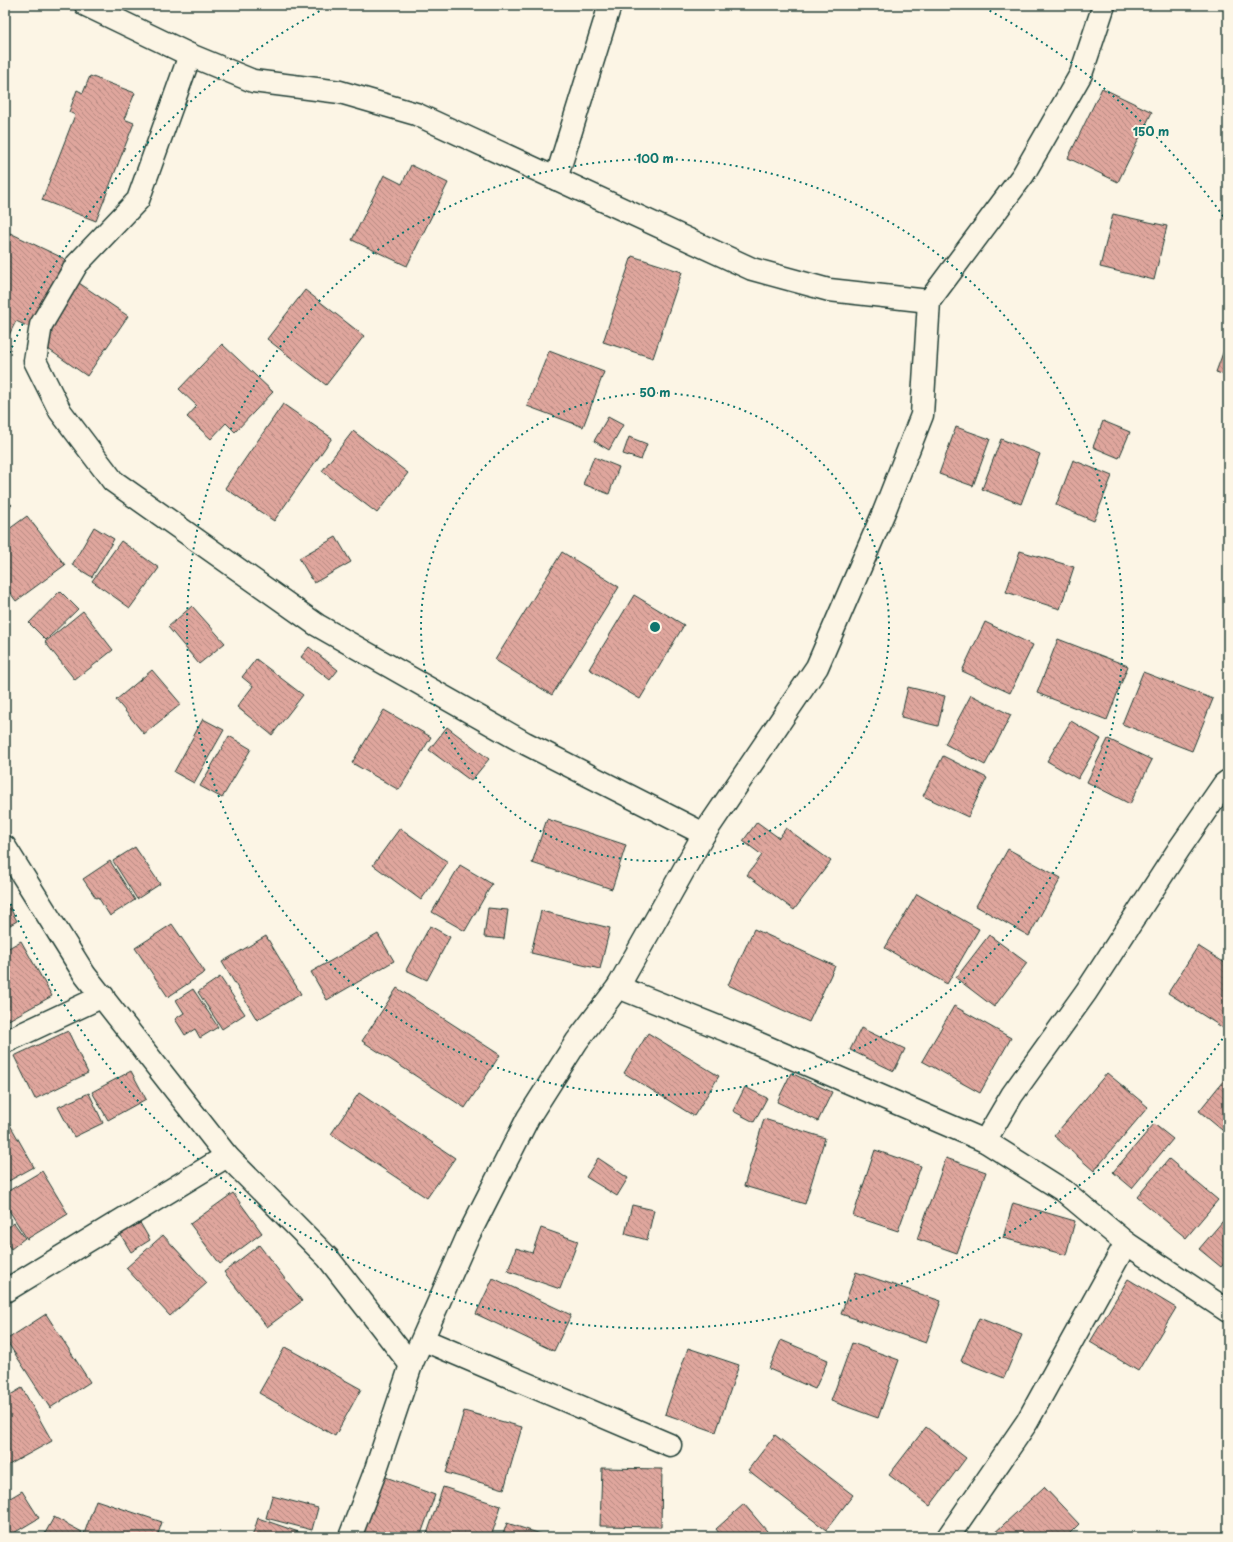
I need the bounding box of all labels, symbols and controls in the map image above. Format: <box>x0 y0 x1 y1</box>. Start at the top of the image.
text: 150 m <box>1133 122 1169 140</box>
text: 100 m <box>636 149 674 167</box>
text: 50 m <box>639 383 671 401</box>
centre of rings <box>648 620 662 634</box>

